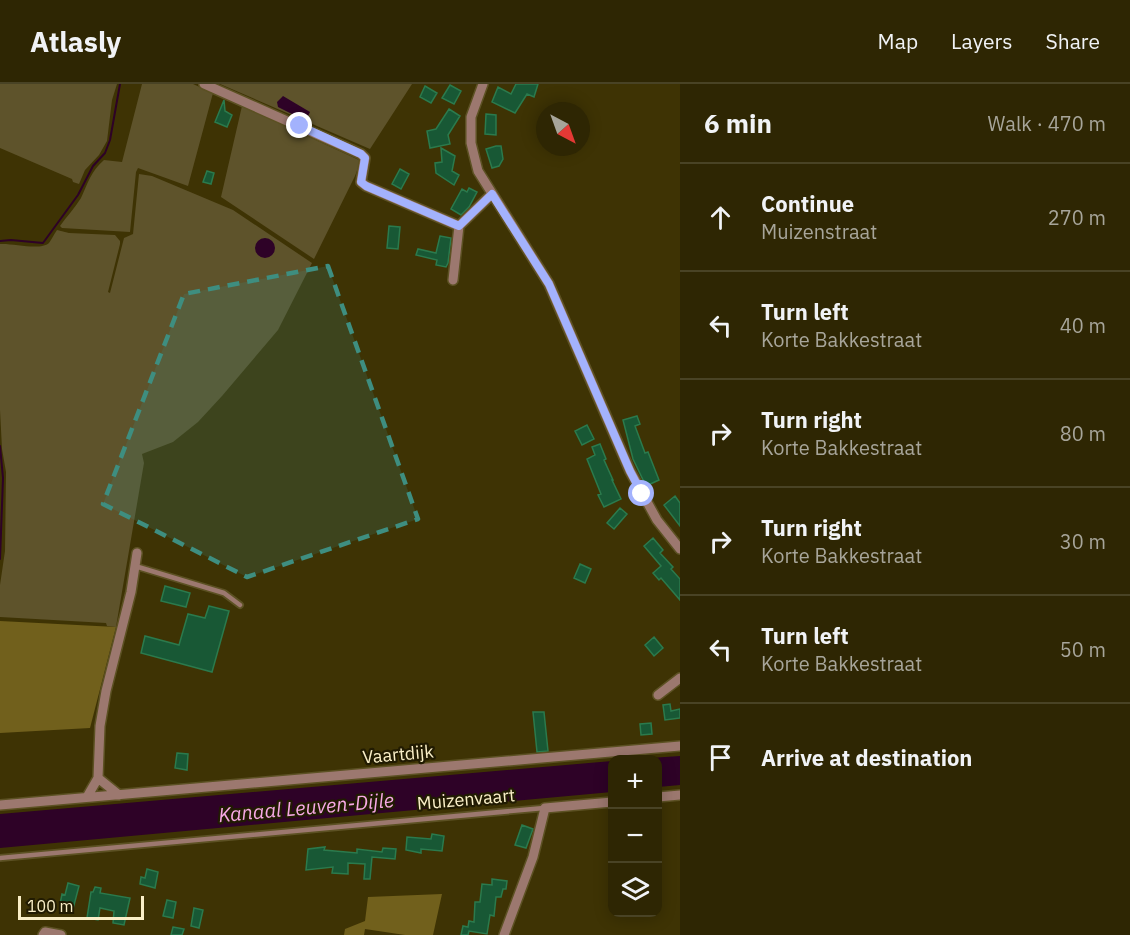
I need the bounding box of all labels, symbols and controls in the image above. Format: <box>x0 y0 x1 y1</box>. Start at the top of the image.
text: Atlasly <box>30 23 121 60</box>
text: Map <box>878 27 918 55</box>
text: Layers <box>951 27 1013 55</box>
text: Share <box>1046 27 1100 55</box>
north arrow <box>536 102 590 156</box>
text: 6 min <box>704 106 772 140</box>
text: Walk · 470 m <box>988 110 1106 137</box>
route end <box>286 112 312 138</box>
text: Continue <box>761 189 854 218</box>
icon: ahead <box>704 201 737 234</box>
text: 270 m <box>1048 204 1106 231</box>
text: Muizenstraat <box>761 218 877 245</box>
text: Turn left <box>761 297 849 326</box>
icon: left <box>704 309 737 342</box>
text: 40 m <box>1060 312 1106 339</box>
text: Korte Bakkestraat <box>761 326 922 353</box>
text: Turn right <box>761 405 862 434</box>
icon: right <box>704 417 737 450</box>
text: 80 m <box>1060 420 1106 447</box>
text: Korte Bakkestraat <box>761 434 922 461</box>
route start <box>628 480 654 506</box>
text: Turn right <box>761 513 862 542</box>
icon: right <box>704 525 737 558</box>
text: 30 m <box>1060 528 1106 555</box>
text: Korte Bakkestraat <box>761 542 922 569</box>
text: Turn left <box>761 621 849 650</box>
icon: left <box>704 633 737 666</box>
text: 50 m <box>1060 636 1106 663</box>
text: Korte Bakkestraat <box>761 650 922 677</box>
street label: Vaartdijk <box>361 739 435 769</box>
icon: arrive <box>704 741 737 774</box>
text: Arrive at destination <box>761 743 972 772</box>
map controls <box>608 755 662 917</box>
button: + <box>608 755 662 809</box>
street label: Muizenvaart <box>416 783 516 815</box>
water label: Kanaal Leuven-Dijle <box>217 786 395 828</box>
button: − <box>608 809 662 863</box>
button: layers <box>608 863 662 917</box>
scale bar <box>18 893 144 920</box>
text: 100 m <box>27 896 74 916</box>

